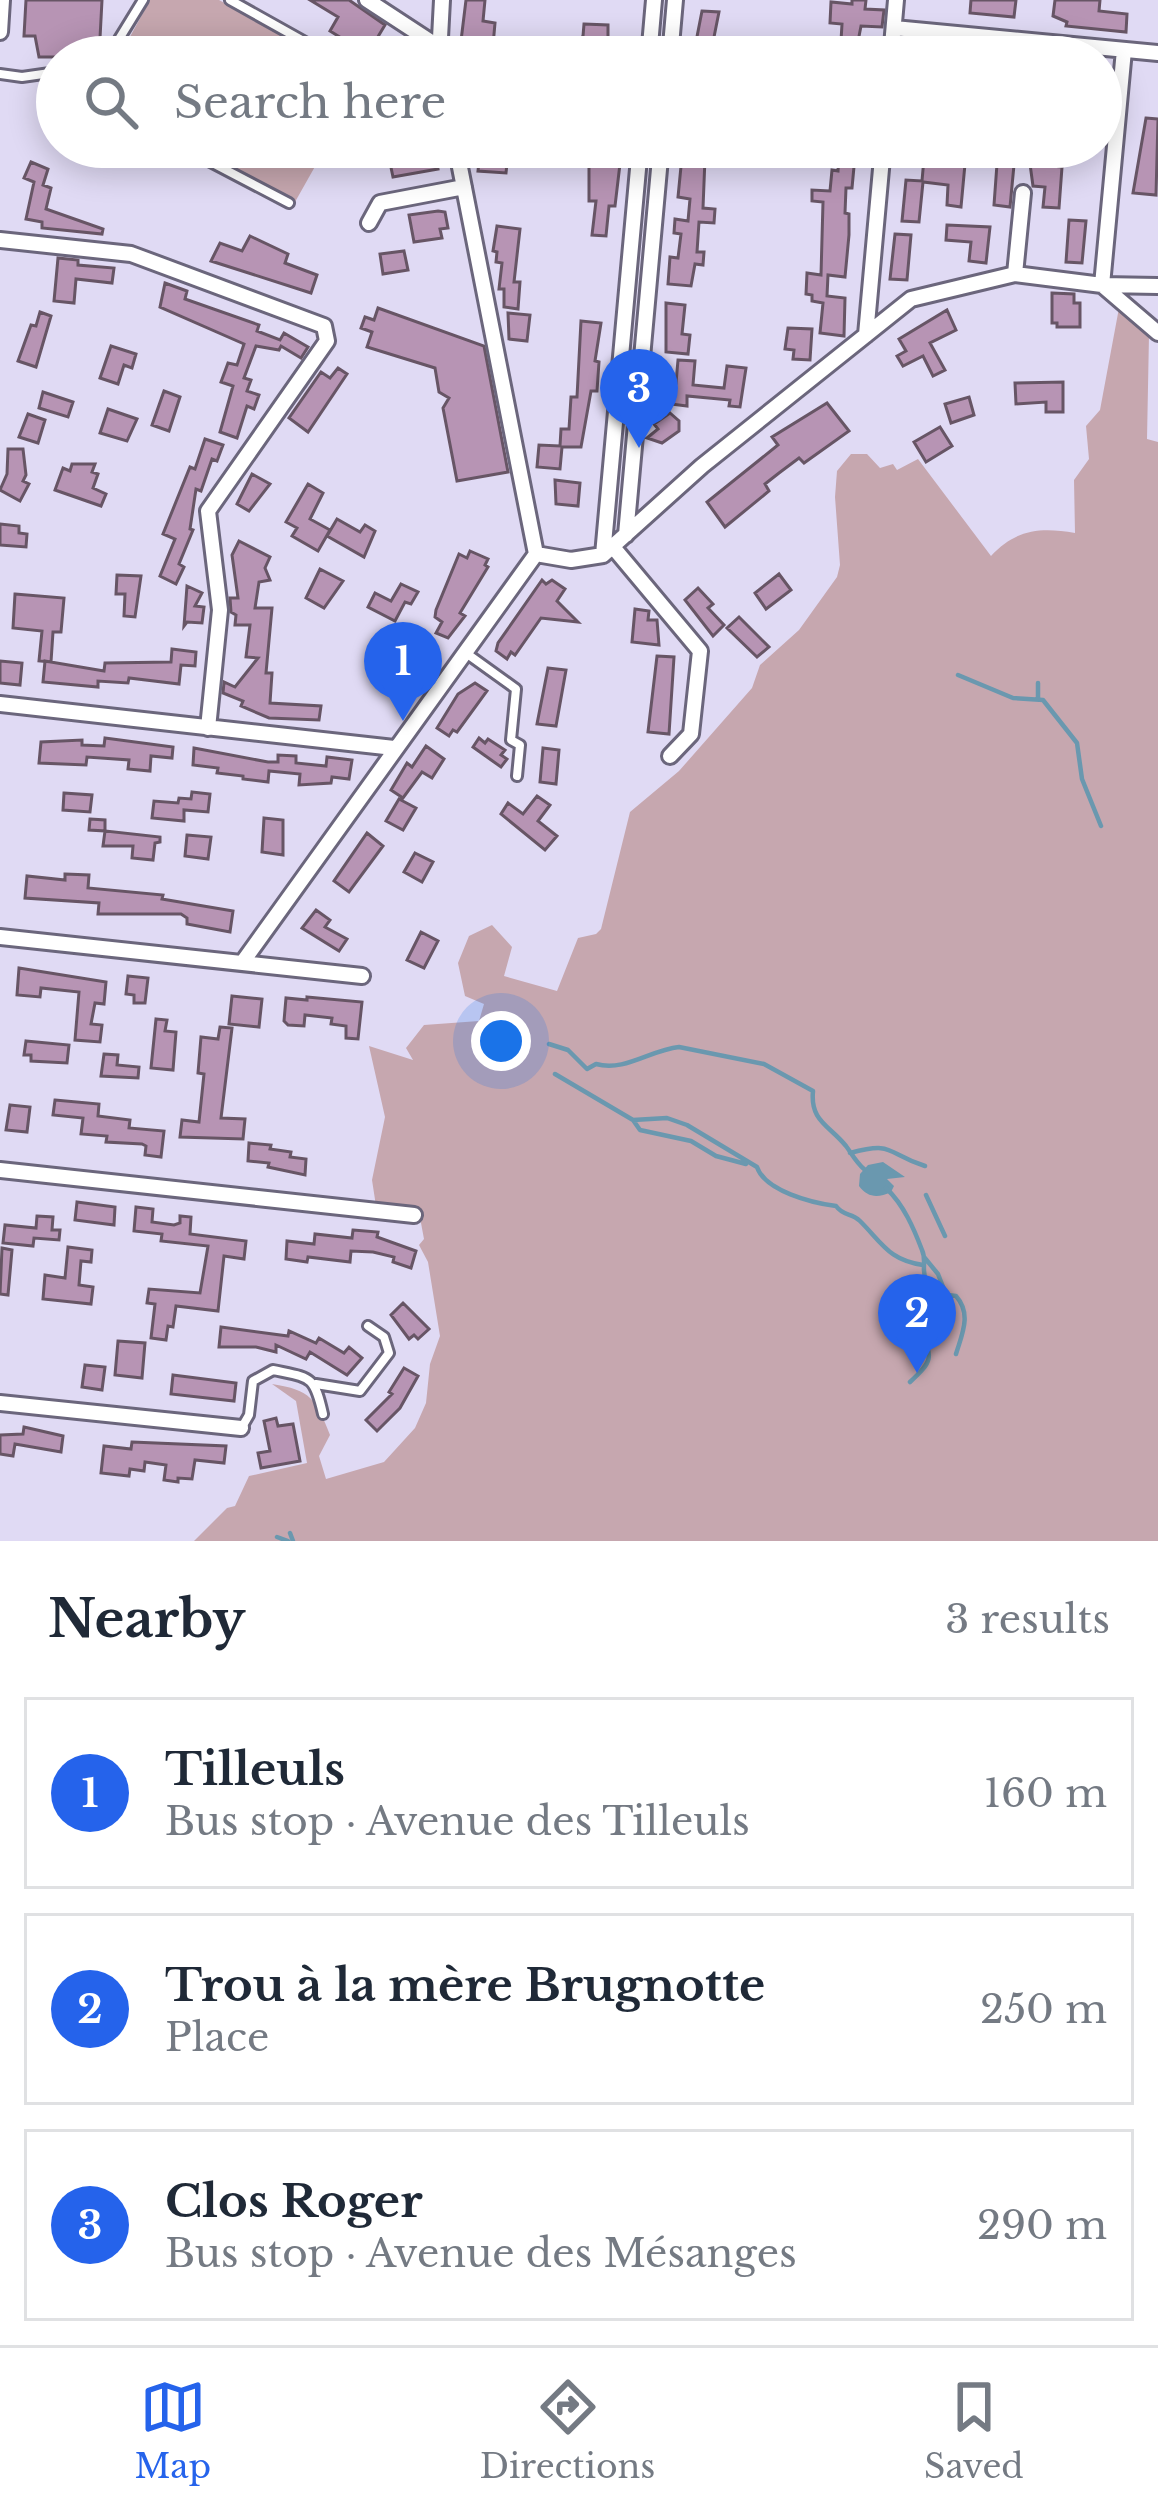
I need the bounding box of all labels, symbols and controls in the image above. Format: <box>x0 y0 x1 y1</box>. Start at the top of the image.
search box <box>36 36 1122 168</box>
icon: search <box>78 69 144 135</box>
text: Search here <box>174 74 446 130</box>
pin: 3 <box>600 349 678 448</box>
pin: 1 <box>364 622 442 721</box>
your location <box>471 1011 531 1071</box>
pin: 2 <box>878 1274 956 1373</box>
text: Nearby <box>48 1588 245 1651</box>
text: 3 results <box>945 1595 1110 1644</box>
text: Tilleuls <box>165 1741 345 1797</box>
text: 1 <box>81 1769 99 1818</box>
text: 160 m <box>984 1769 1107 1818</box>
text: Bus stop · Avenue des Tilleuls <box>165 1797 750 1846</box>
text: Trou à la mère Brugnotte <box>165 1957 765 2013</box>
text: 2 <box>77 1985 103 2034</box>
text: 250 m <box>980 1985 1107 2034</box>
text: Place <box>165 2013 269 2062</box>
text: Clos Roger <box>165 2173 423 2229</box>
text: 3 <box>78 2201 102 2250</box>
text: 290 m <box>977 2201 1107 2250</box>
text: Bus stop · Avenue des Mésanges <box>165 2229 797 2278</box>
tab: Map <box>134 2374 211 2487</box>
tab: Directions <box>480 2374 655 2487</box>
tab: Saved <box>924 2374 1024 2487</box>

